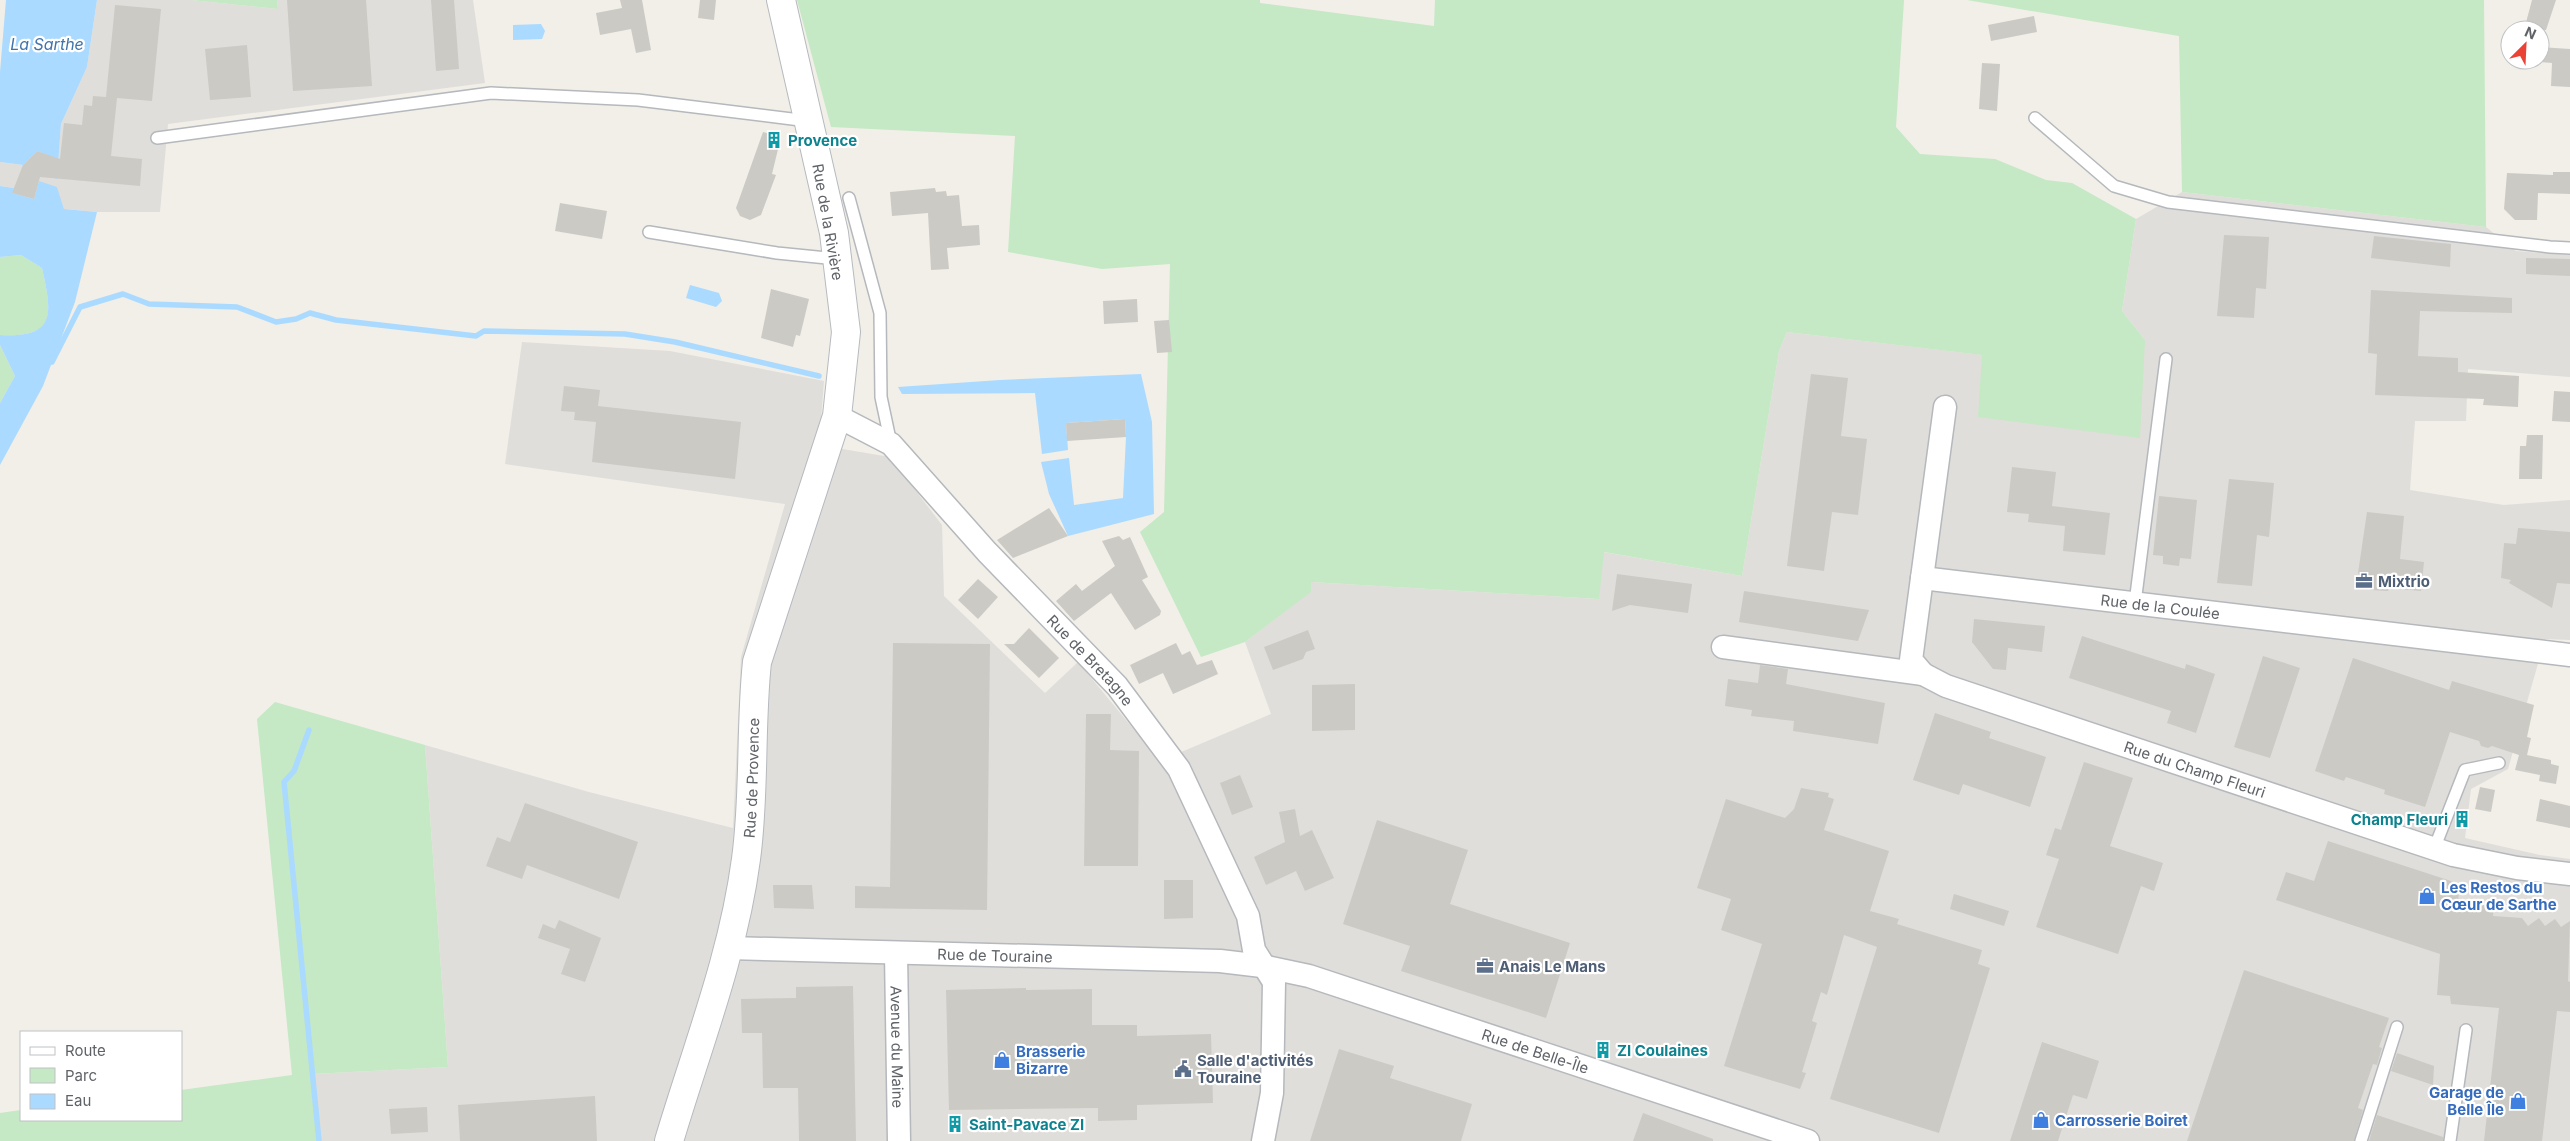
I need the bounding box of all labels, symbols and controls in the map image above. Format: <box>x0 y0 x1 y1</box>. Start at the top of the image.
north arrow <box>2500 20 2550 70</box>
text: N <box>2522 23 2539 43</box>
water label: La Sarthe <box>10 34 84 54</box>
building icon: Provence <box>764 130 784 150</box>
place label: Provence <box>788 131 857 150</box>
street label: Rue de la Rivière <box>808 162 848 282</box>
office icon: Mixtrio <box>2354 571 2374 591</box>
place label: Mixtrio <box>2378 572 2430 591</box>
street label: Rue de la Coulée <box>2100 590 2221 623</box>
street label: Rue de Bretagne <box>1043 611 1138 709</box>
street label: Rue de Provence <box>739 717 763 839</box>
street label: Rue du Champ Fleuri <box>2122 737 2268 801</box>
building icon: Champ Fleuri <box>2452 809 2472 829</box>
place label: Champ Fleuri <box>2351 810 2448 829</box>
place label: Les Restos du Cœur de Sarthe <box>2441 878 2557 914</box>
shop icon: Les Restos du Cœur de Sarthe <box>2417 886 2437 906</box>
street label: Rue de Touraine <box>937 944 1053 966</box>
office icon: Anais Le Mans <box>1475 956 1495 976</box>
place label: Anais Le Mans <box>1499 957 1606 976</box>
street label: Avenue du Maine <box>887 986 908 1108</box>
street label: Rue de Belle-Île <box>1479 1024 1591 1077</box>
legend <box>20 1031 182 1121</box>
building icon: ZI Coulaines <box>1593 1040 1613 1060</box>
text: Route <box>65 1041 106 1060</box>
place label: ZI Coulaines <box>1617 1041 1708 1060</box>
place label: Brasserie Bizarre <box>1016 1042 1086 1078</box>
shop icon: Brasserie Bizarre <box>992 1050 1012 1070</box>
place label: Salle d'activités Touraine <box>1197 1051 1314 1087</box>
public building icon: Salle d'activités Touraine <box>1173 1059 1193 1079</box>
text: Parc <box>65 1066 97 1085</box>
place label: Garage de Belle Île <box>2429 1083 2504 1119</box>
text: Eau <box>65 1091 91 1110</box>
shop icon: Garage de Belle Île <box>2508 1091 2528 1111</box>
shop icon: Carrosserie Boiret <box>2031 1110 2051 1130</box>
place label: Carrosserie Boiret <box>2055 1111 2188 1130</box>
building icon: Saint-Pavace ZI <box>945 1114 965 1134</box>
place label: Saint-Pavace ZI <box>969 1115 1084 1134</box>

